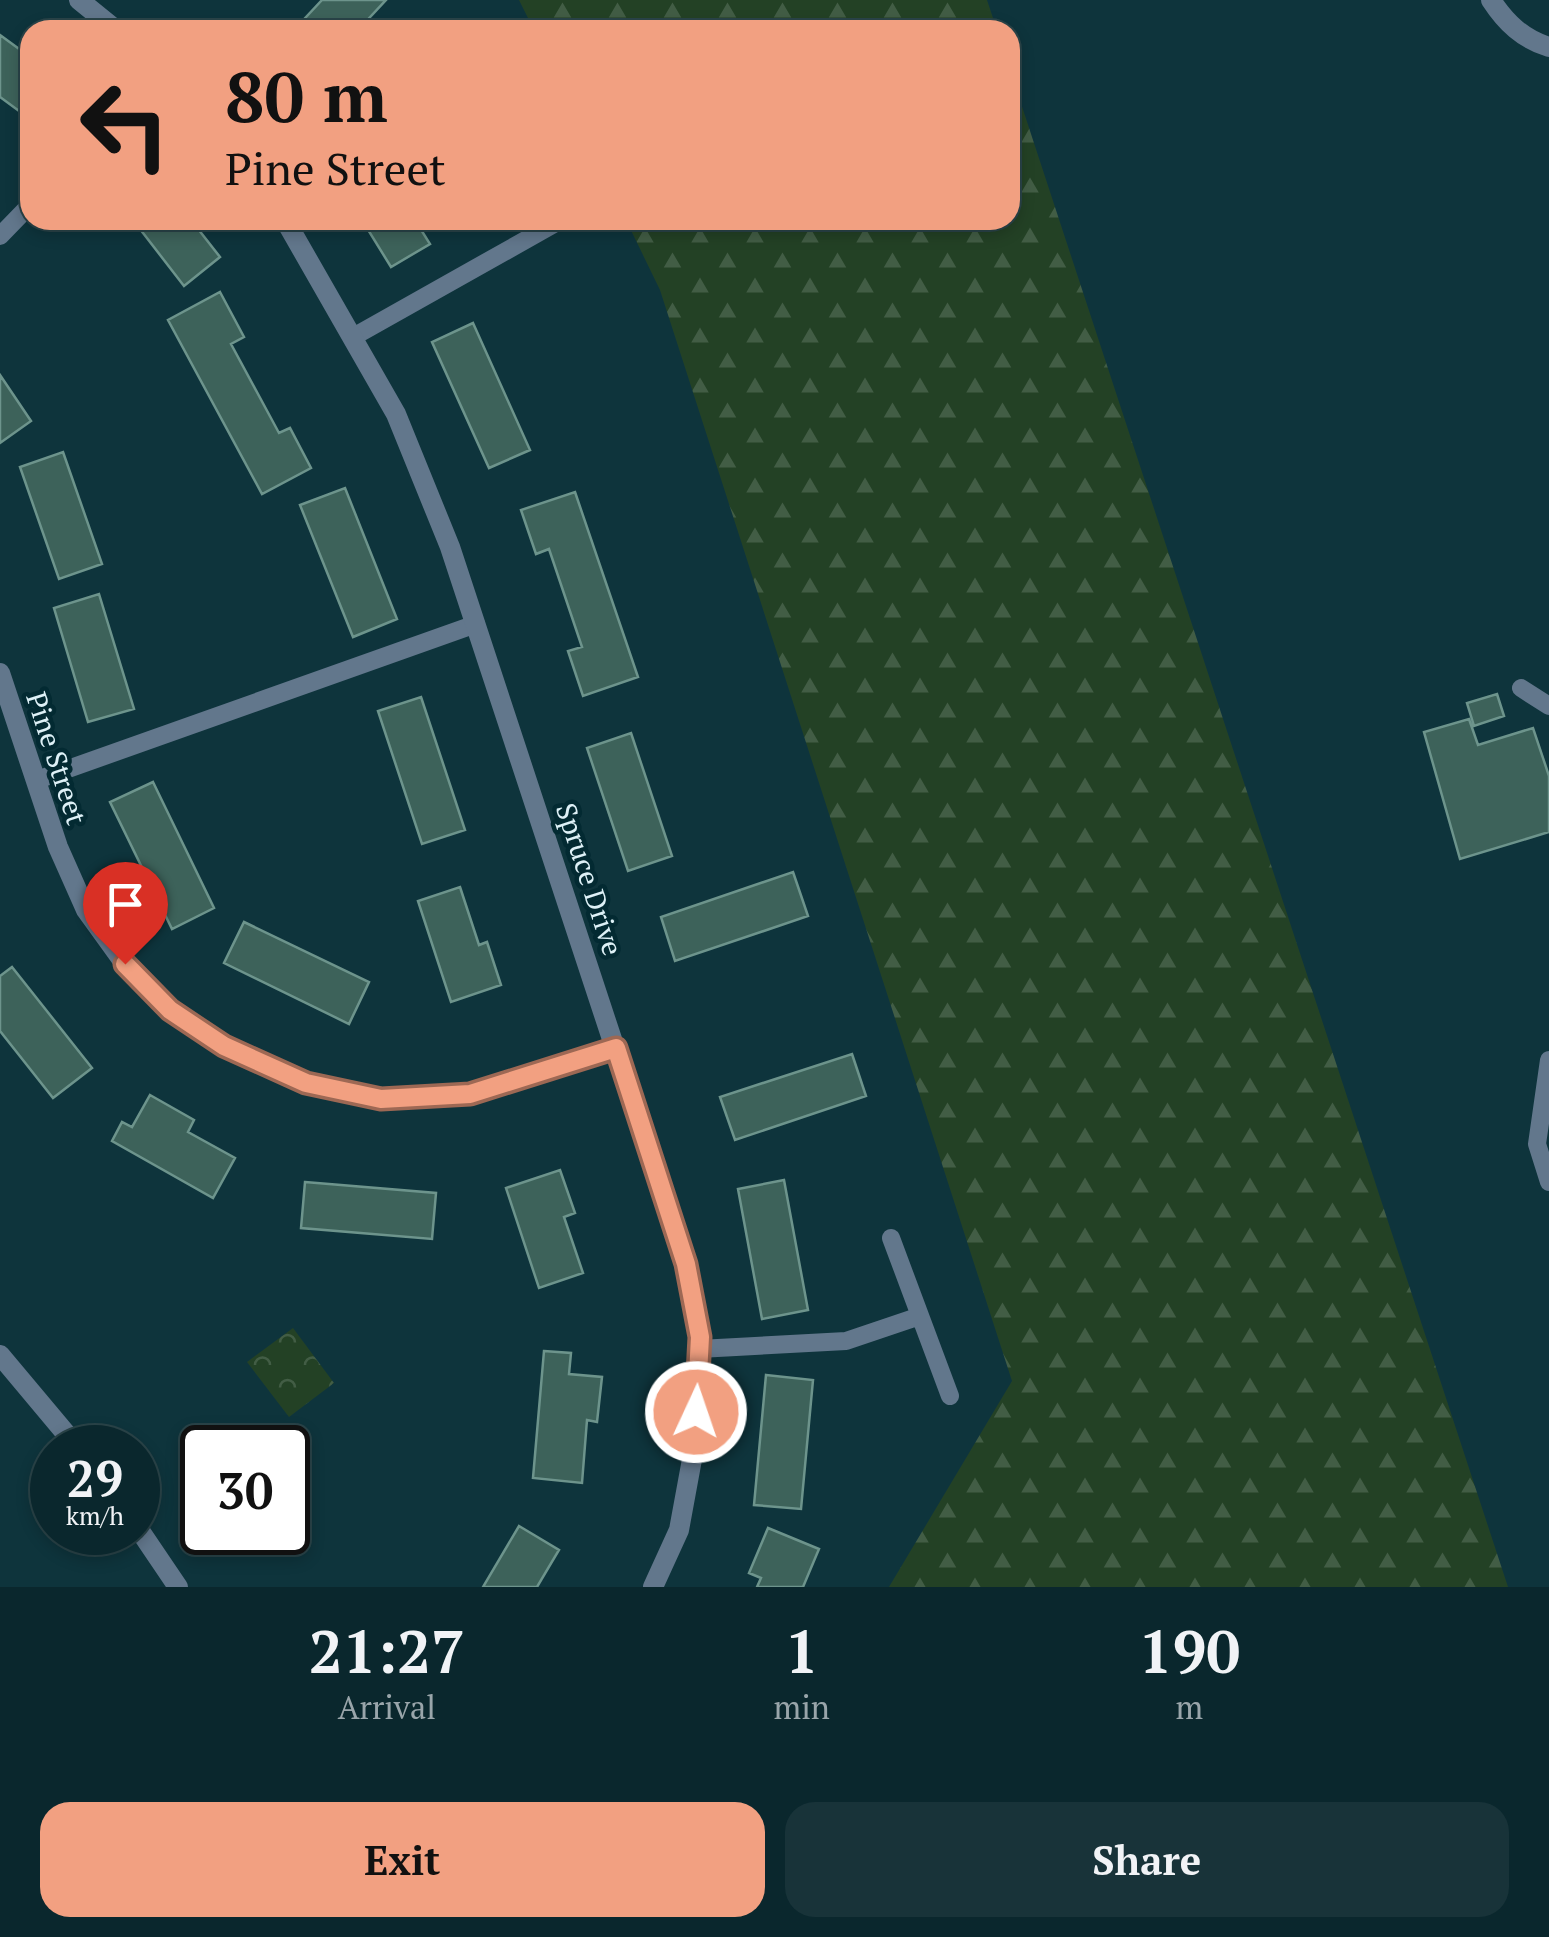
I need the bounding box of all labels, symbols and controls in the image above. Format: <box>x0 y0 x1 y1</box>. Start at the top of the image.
text: 80 m <box>225 49 388 142</box>
icon: left <box>60 60 190 190</box>
text: Pine Street <box>225 138 446 198</box>
street label: Pine Street <box>18 687 96 830</box>
street label: Spruce Drive <box>548 798 632 960</box>
pin <box>83 862 168 965</box>
icon: arrive <box>98 877 153 932</box>
position arrow <box>644 1360 748 1464</box>
speed limit sign: 30 <box>180 1425 310 1555</box>
text: 29 <box>67 1445 123 1511</box>
text: km/h <box>66 1499 124 1532</box>
text: 21:27 <box>309 1611 465 1690</box>
text: 1 <box>785 1611 819 1690</box>
text: 190 <box>1139 1611 1240 1690</box>
text: Arrival <box>338 1686 436 1728</box>
text: min <box>774 1686 830 1728</box>
text: m <box>1176 1686 1203 1728</box>
button: Exit <box>40 1802 765 1917</box>
button: Share <box>785 1802 1509 1917</box>

